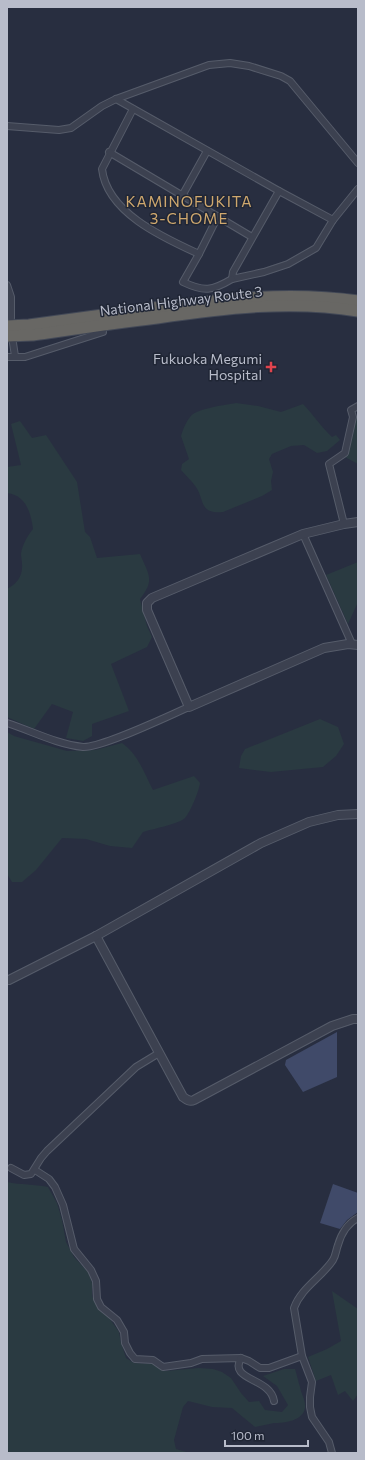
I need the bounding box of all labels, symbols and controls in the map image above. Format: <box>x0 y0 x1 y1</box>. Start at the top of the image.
district label: KAMINOFUKITA 3-CHOME <box>125 192 253 227</box>
street label: National Highway Route 3 <box>99 282 263 319</box>
place label: Fukuoka Megumi Hospital <box>153 350 262 383</box>
marker: Fukuoka Megumi Hospital <box>265 361 277 373</box>
scale bar <box>225 1422 308 1448</box>
text: 100 m <box>231 1428 265 1442</box>

